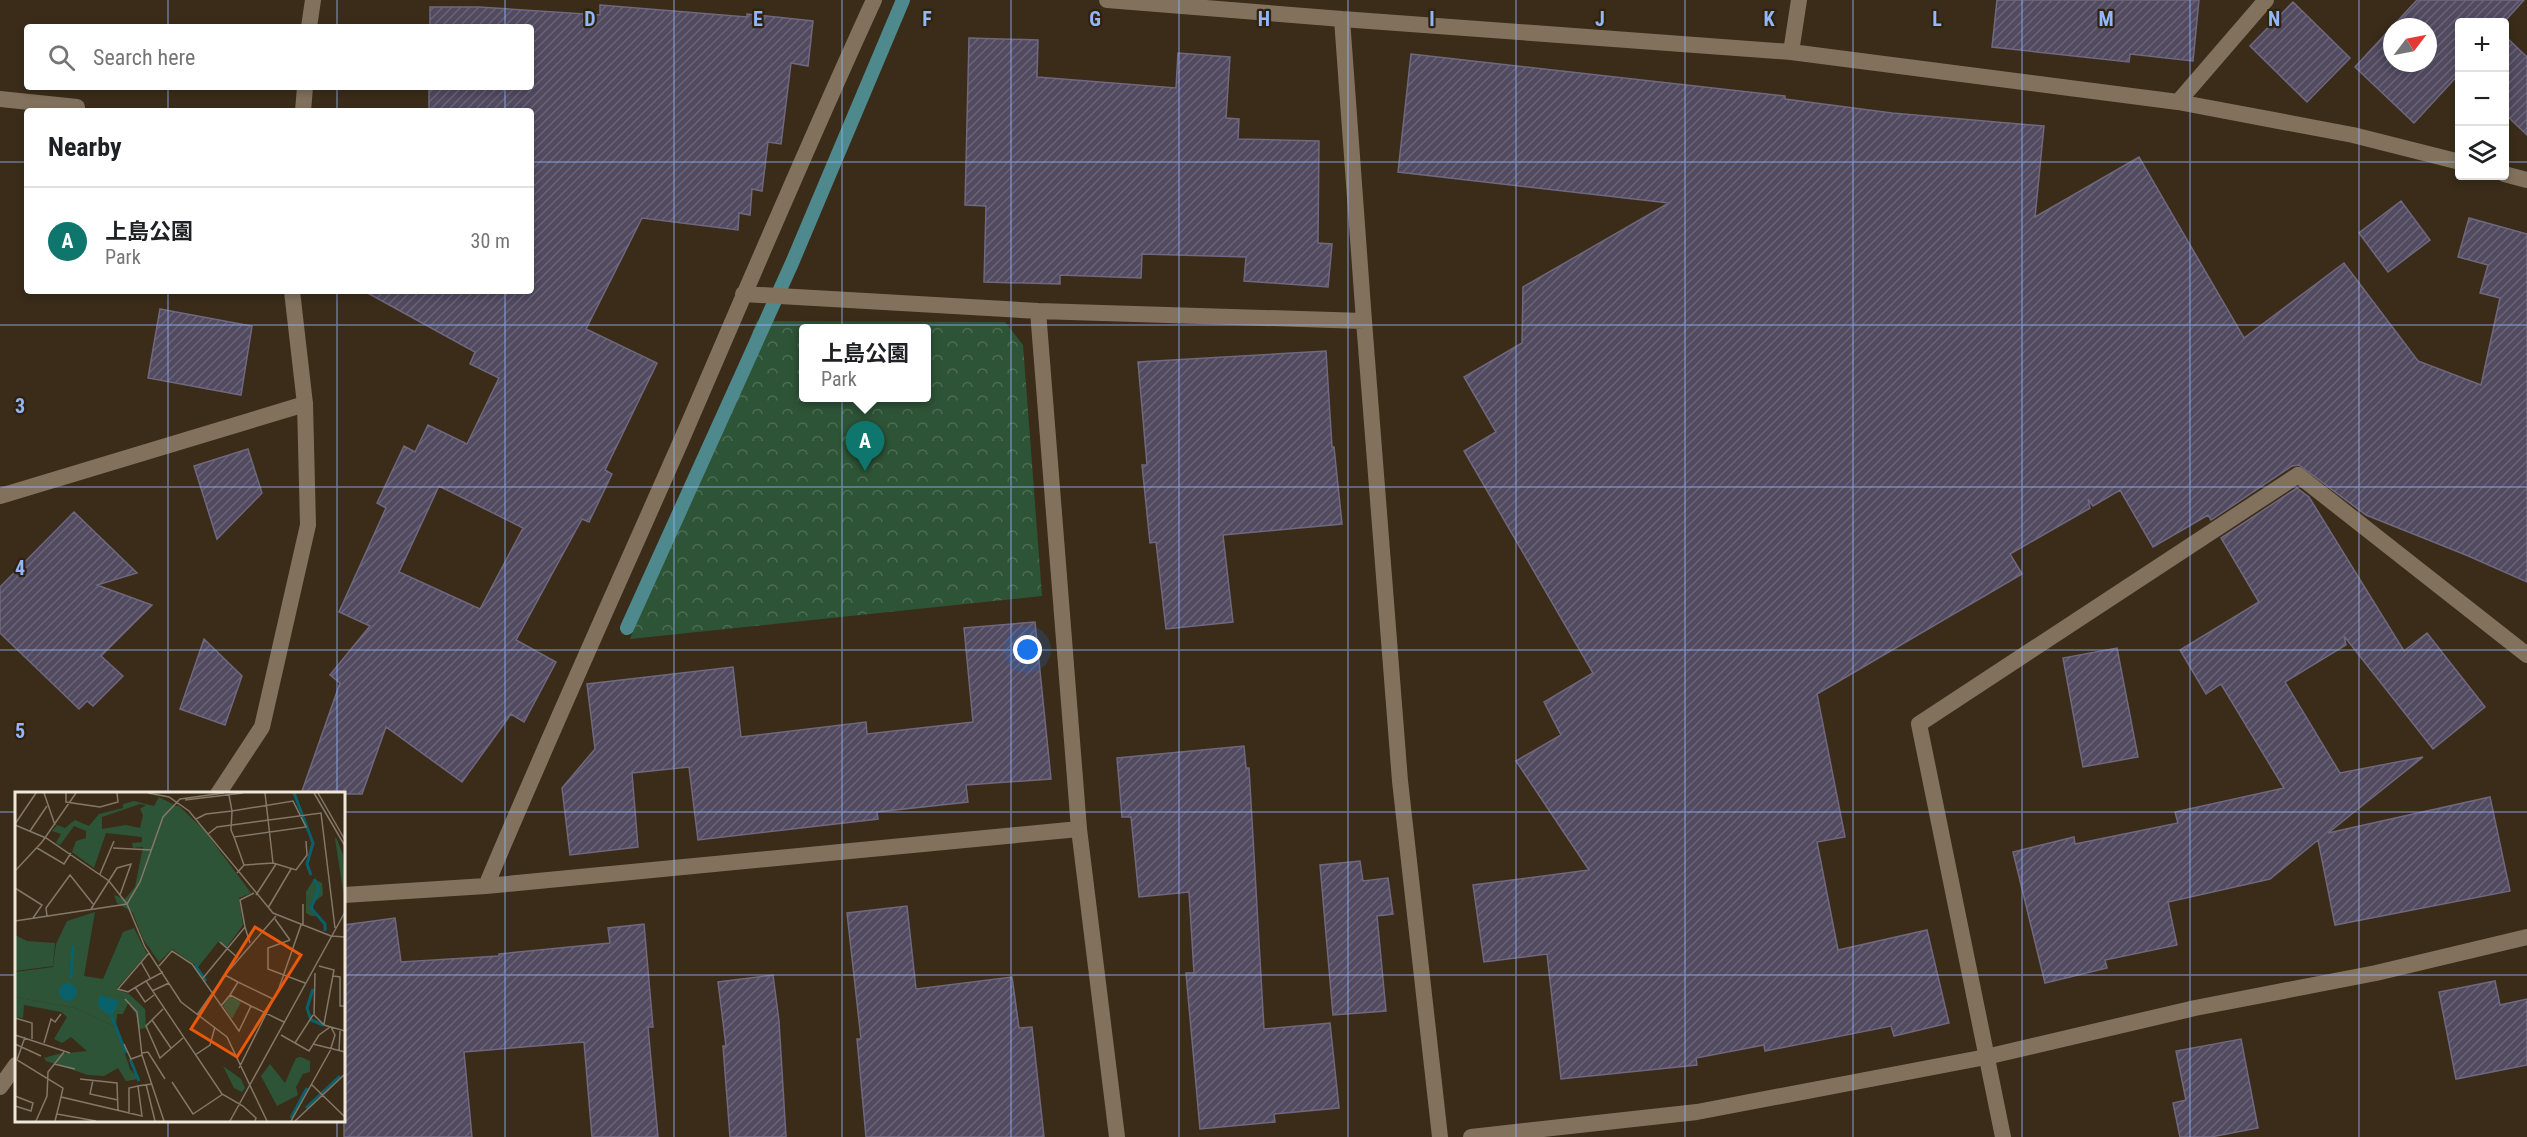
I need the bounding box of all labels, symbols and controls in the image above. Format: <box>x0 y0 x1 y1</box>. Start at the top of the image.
text: D <box>584 7 596 31</box>
text: E <box>753 7 763 31</box>
text: F <box>922 7 932 31</box>
text: G <box>1089 7 1101 31</box>
text: H <box>1258 7 1270 31</box>
text: I <box>1429 7 1435 31</box>
text: J <box>1595 7 1605 31</box>
text: K <box>1763 7 1775 31</box>
text: L <box>1932 7 1942 31</box>
text: M <box>2098 7 2114 31</box>
text: N <box>2268 7 2280 31</box>
north arrow <box>2383 18 2437 72</box>
map controls <box>2455 18 2509 180</box>
button: + <box>2455 18 2509 72</box>
search box <box>24 24 534 90</box>
icon: search <box>45 41 78 74</box>
text: Search here <box>93 45 195 70</box>
button: − <box>2455 72 2509 126</box>
button: layers <box>2455 126 2509 180</box>
text: Nearby <box>48 132 122 162</box>
text: 上島公園 <box>105 219 193 244</box>
text: A <box>62 229 73 253</box>
text: 30 m <box>471 229 510 253</box>
text: Park <box>105 245 141 269</box>
popup <box>799 324 931 402</box>
text: 上島公園 <box>821 341 909 366</box>
text: Park <box>821 367 857 391</box>
text: 3 <box>15 394 25 418</box>
pin: A <box>846 422 884 471</box>
text: 4 <box>15 556 25 580</box>
your location <box>1013 635 1042 664</box>
text: 5 <box>15 719 25 743</box>
inset map <box>15 792 345 1122</box>

